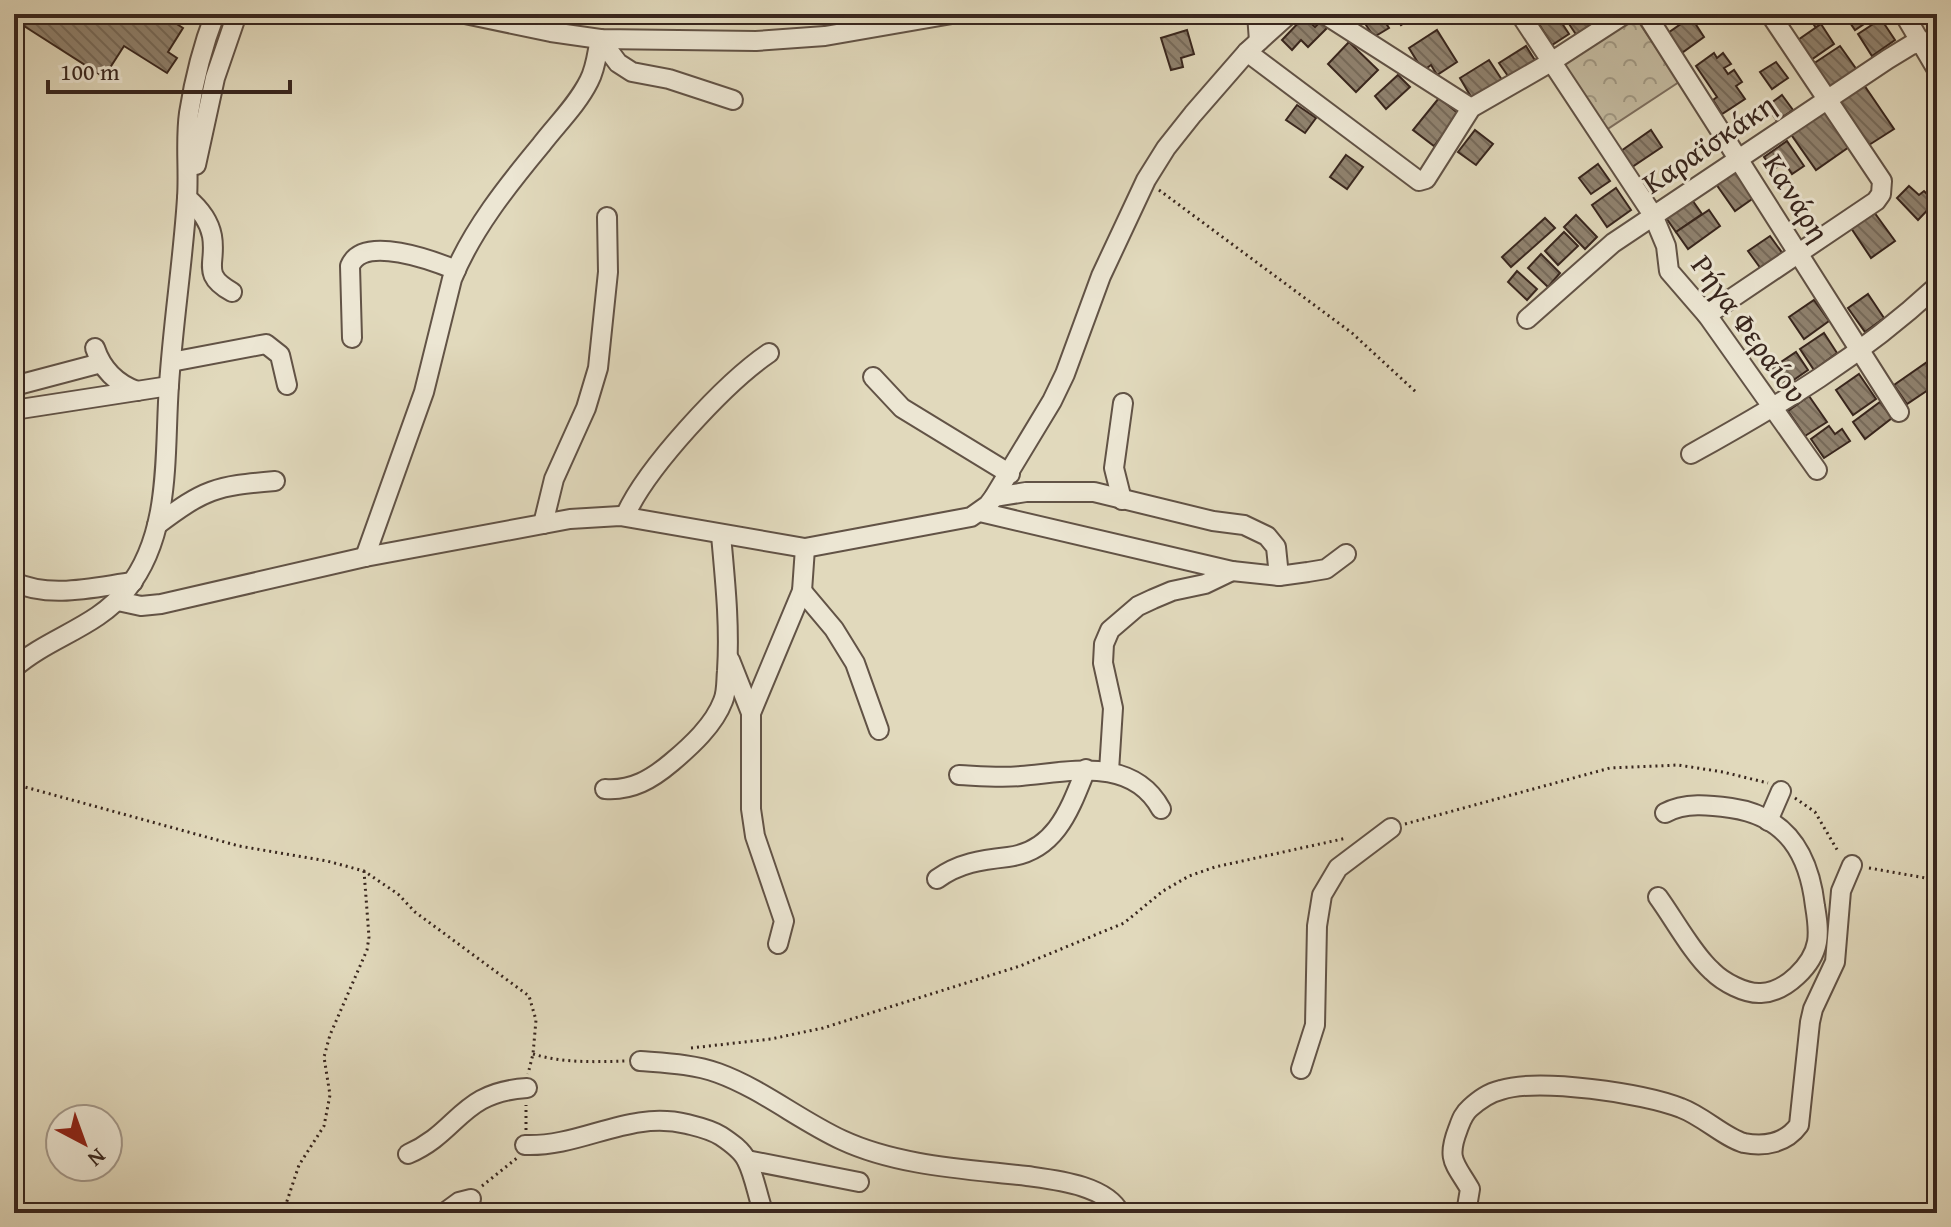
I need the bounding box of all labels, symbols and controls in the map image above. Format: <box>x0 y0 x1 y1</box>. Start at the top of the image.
scale bar <box>48 44 290 94</box>
text: 100 m <box>60 54 120 89</box>
street label: Καραϊσκάκη <box>1633 82 1784 204</box>
street label: Κανάρη <box>1753 145 1841 250</box>
street label: Ρήγα Φεραίου <box>1681 245 1819 411</box>
north arrow <box>44 1103 124 1183</box>
text: N <box>81 1141 113 1175</box>

